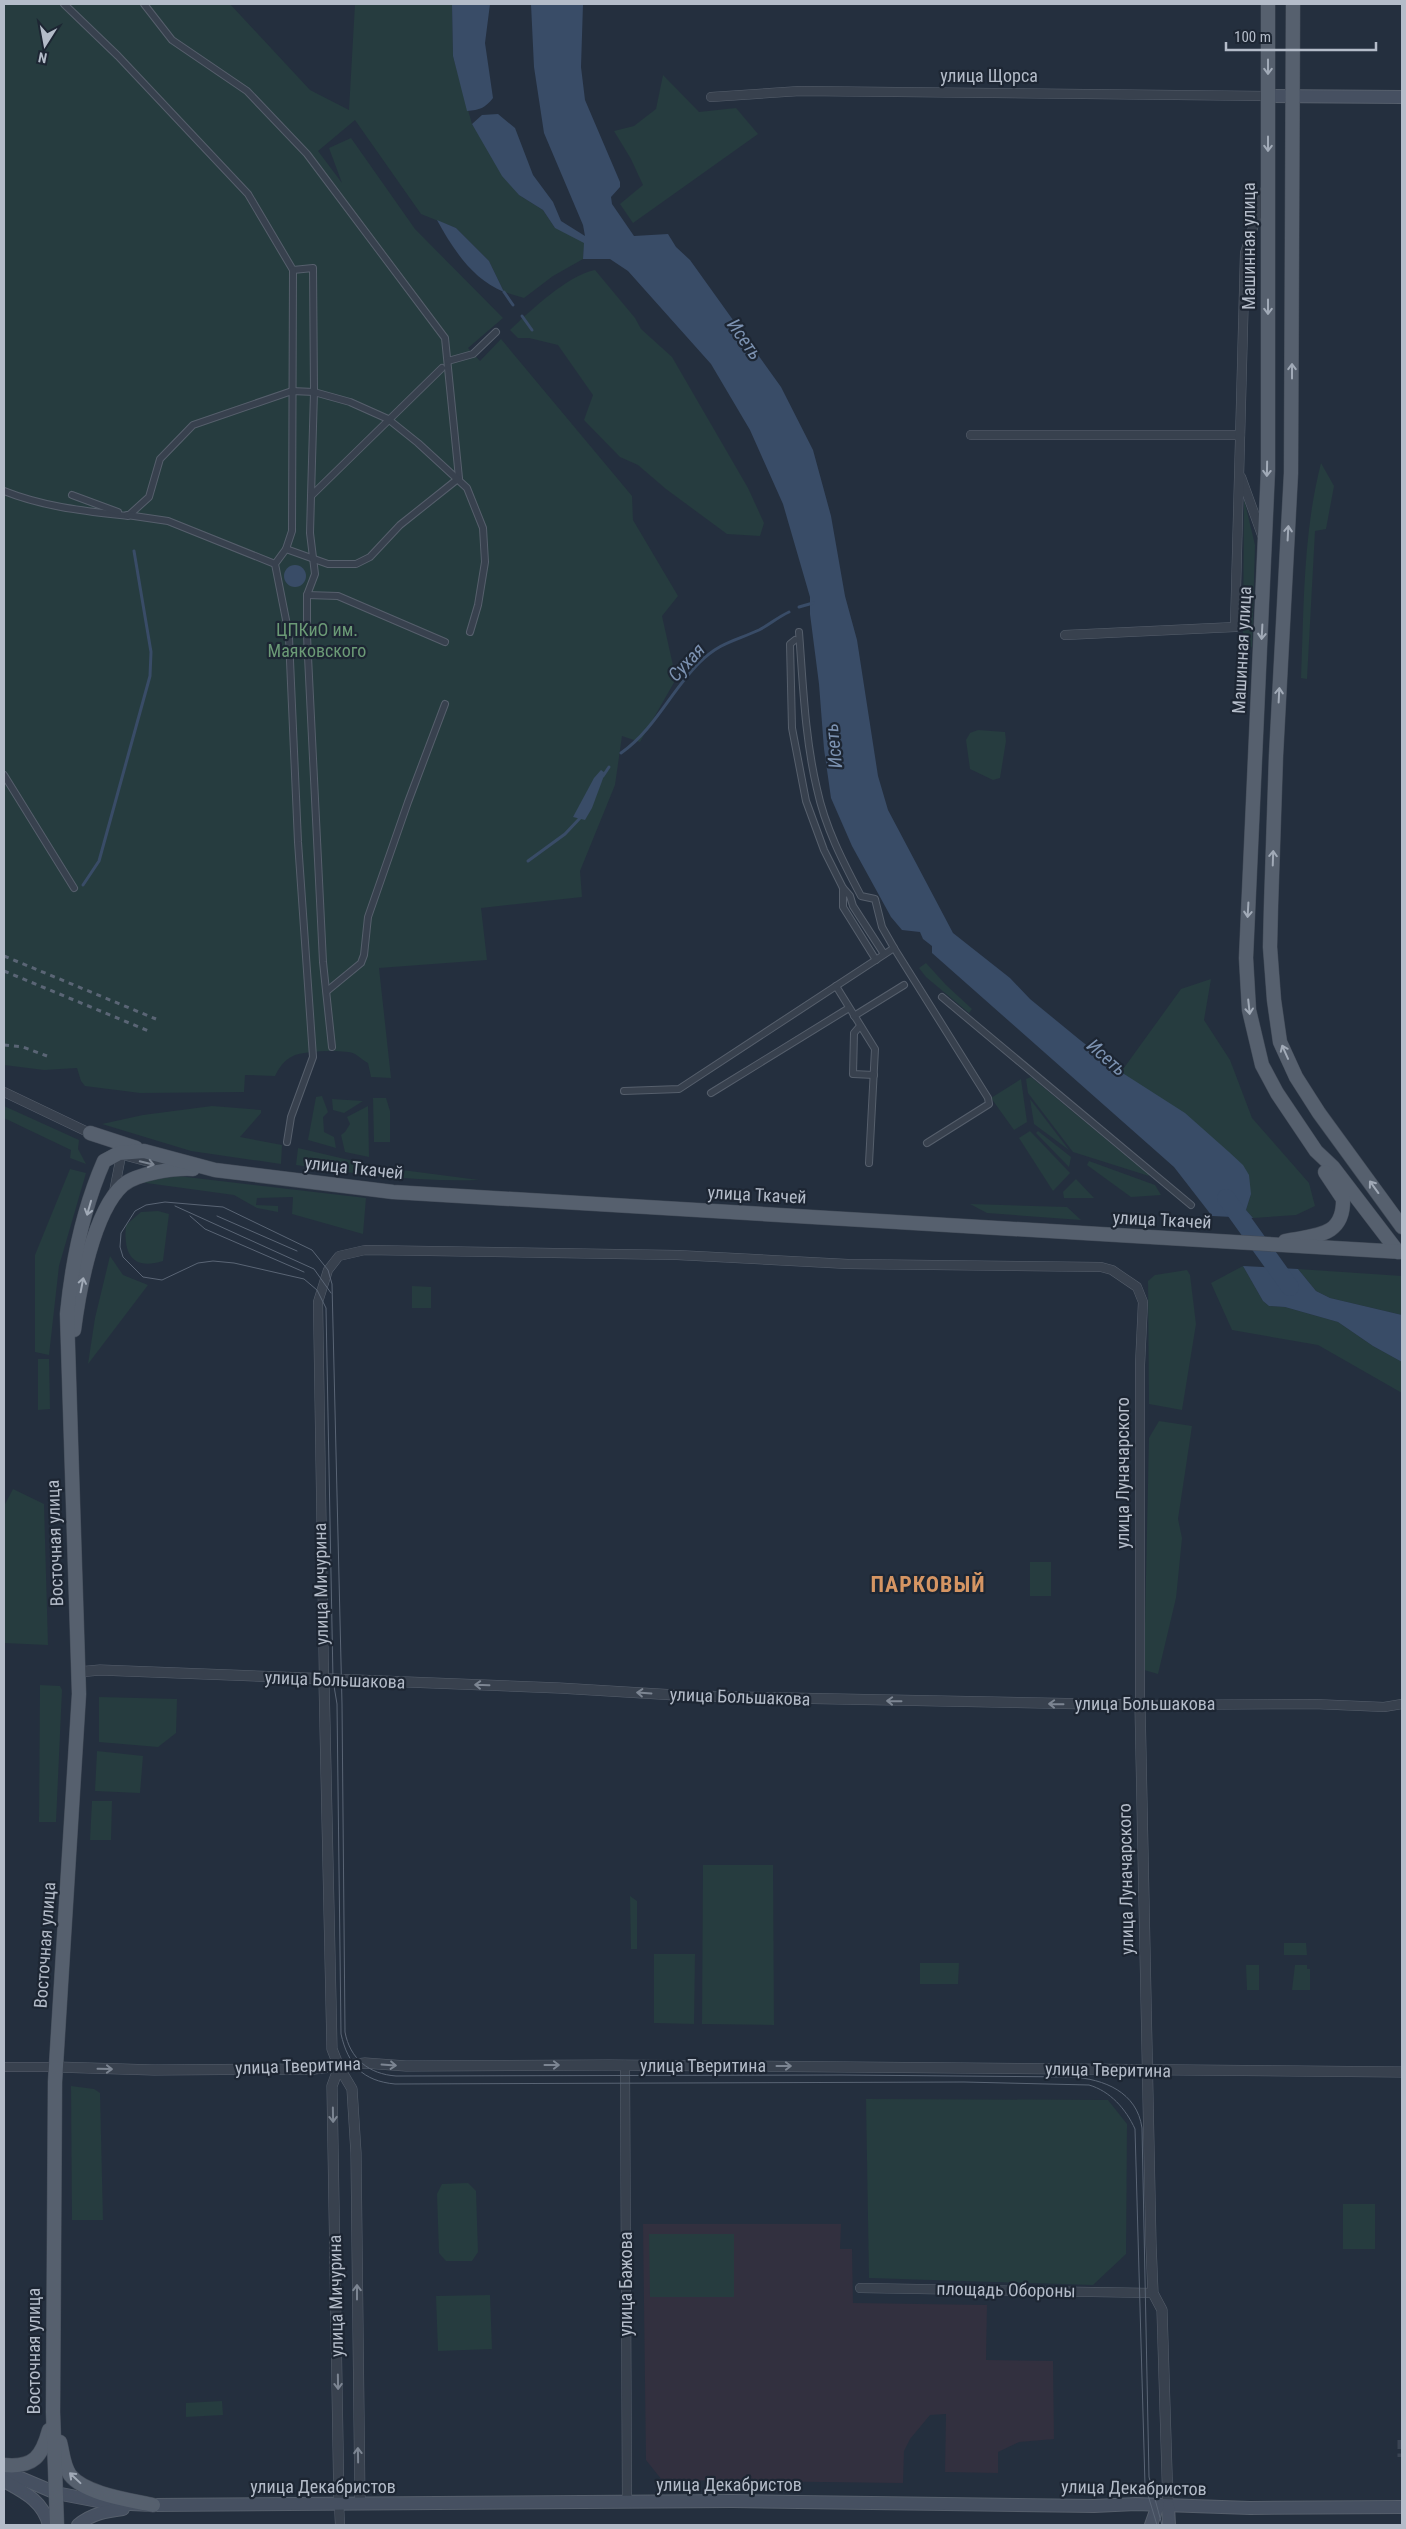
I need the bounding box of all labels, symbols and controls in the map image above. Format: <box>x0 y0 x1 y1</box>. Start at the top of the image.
north arrow <box>20 20 70 70</box>
scale bar <box>1226 20 1376 52</box>
text: 100 m <box>1234 28 1271 46</box>
text: N <box>37 49 48 66</box>
one-way arrow <box>1263 58 1273 75</box>
street label: улица Щорса <box>940 65 1038 86</box>
one-way arrow <box>1263 136 1273 152</box>
street label: Машинная улица <box>1238 182 1259 310</box>
one-way arrow <box>1263 298 1273 315</box>
water label: Исеть <box>722 314 767 364</box>
one-way arrow <box>1287 363 1297 379</box>
one-way arrow <box>1263 461 1272 477</box>
one-way arrow <box>1283 525 1292 541</box>
street label: Машинная улица <box>1228 586 1255 714</box>
park label: ЦПКиО им. Маяковского <box>268 619 366 661</box>
one-way arrow <box>1257 624 1266 640</box>
water label: Сухая <box>663 638 710 686</box>
one-way arrow <box>1275 688 1284 704</box>
water label: Исеть <box>820 722 847 770</box>
one-way arrow <box>1268 850 1278 866</box>
one-way arrow <box>1244 902 1253 918</box>
one-way arrow <box>1245 998 1254 1014</box>
water label: Исеть <box>1082 1034 1131 1081</box>
one-way arrow <box>1279 1045 1289 1060</box>
street label: улица Ткачей <box>304 1152 405 1183</box>
one-way arrow <box>138 1158 154 1168</box>
one-way arrow <box>1369 1180 1379 1194</box>
street label: улица Ткачей <box>707 1181 807 1208</box>
one-way arrow <box>83 1200 93 1216</box>
street label: улица Ткачей <box>1112 1206 1212 1233</box>
one-way arrow <box>78 1278 88 1294</box>
street label: улица Луначарского <box>1112 1397 1133 1549</box>
street label: Восточная улица <box>42 1480 67 1606</box>
street label: улица Мичурина <box>309 1523 332 1645</box>
district label: ПАРКОВЫЙ <box>871 1572 985 1597</box>
street label: улица Большакова <box>264 1667 406 1692</box>
one-way arrow <box>474 1681 490 1690</box>
street label: улица Большакова <box>669 1684 811 1709</box>
one-way arrow <box>636 1689 652 1698</box>
street label: улица Большакова <box>1075 1693 1215 1714</box>
one-way arrow <box>886 1696 902 1706</box>
one-way arrow <box>1048 1699 1064 1708</box>
street label: улица Луначарского <box>1114 1803 1137 1955</box>
street label: Восточная улица <box>30 1881 59 2009</box>
street label: улица Тверитина <box>235 2053 361 2078</box>
street label: улица Тверитина <box>640 2055 766 2076</box>
street label: улица Тверитина <box>1045 2058 1171 2081</box>
one-way arrow <box>381 2060 397 2069</box>
one-way arrow <box>543 2060 559 2070</box>
one-way arrow <box>776 2061 792 2071</box>
one-way arrow <box>96 2064 113 2074</box>
one-way arrow <box>328 2106 338 2122</box>
street label: улица Бажова <box>615 2232 636 2336</box>
street label: улица Мичурина <box>324 2235 347 2357</box>
street label: площадь Обороны <box>936 2278 1076 2301</box>
one-way arrow <box>352 2285 362 2301</box>
street label: Восточная улица <box>23 2288 44 2414</box>
one-way arrow <box>333 2374 343 2390</box>
one-way arrow <box>354 2447 363 2463</box>
one-way arrow <box>68 2472 81 2483</box>
street label: улица Декабристов <box>656 2474 802 2495</box>
street label: улица Декабристов <box>250 2476 396 2497</box>
street label: улица Декабристов <box>1061 2476 1207 2499</box>

